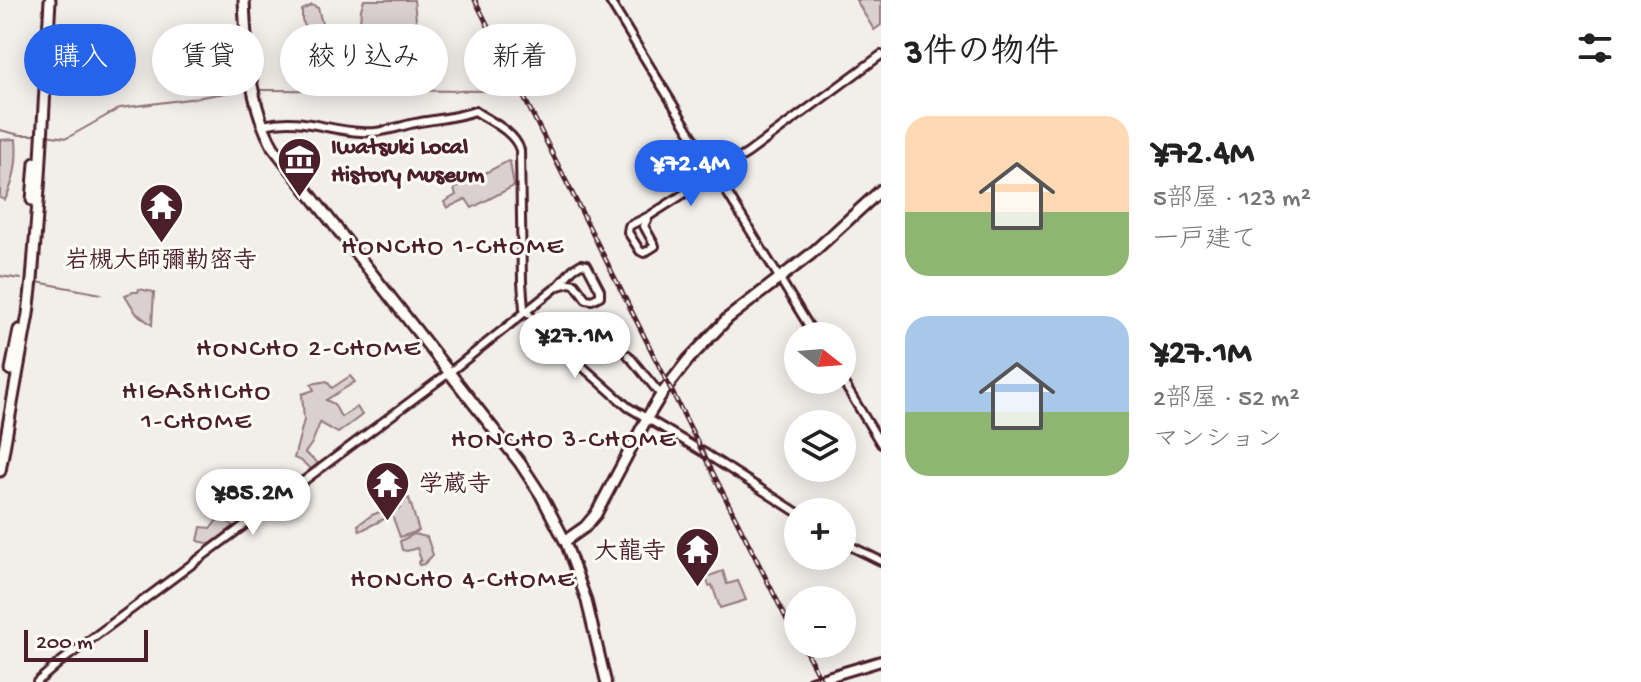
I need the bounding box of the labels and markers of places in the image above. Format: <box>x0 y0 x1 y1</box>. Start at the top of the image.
place label: Iwatsuki Local History Museum <box>331 134 484 191</box>
museum icon: Iwatsuki Local History Museum <box>276 135 324 198</box>
pin: ¥72.4M <box>626 140 756 208</box>
temple icon: 岩槻大師彌勒密寺 <box>137 181 185 244</box>
place label: 岩槻大師彌勒密寺 <box>65 247 257 277</box>
pin: ¥27.1M <box>510 312 640 380</box>
temple icon: 学蔵寺 <box>364 459 412 522</box>
pin: ¥85.2M <box>188 469 318 537</box>
place label: 学蔵寺 <box>419 471 491 501</box>
temple icon: 大龍寺 <box>673 526 721 589</box>
place label: 大龍寺 <box>594 538 666 568</box>

